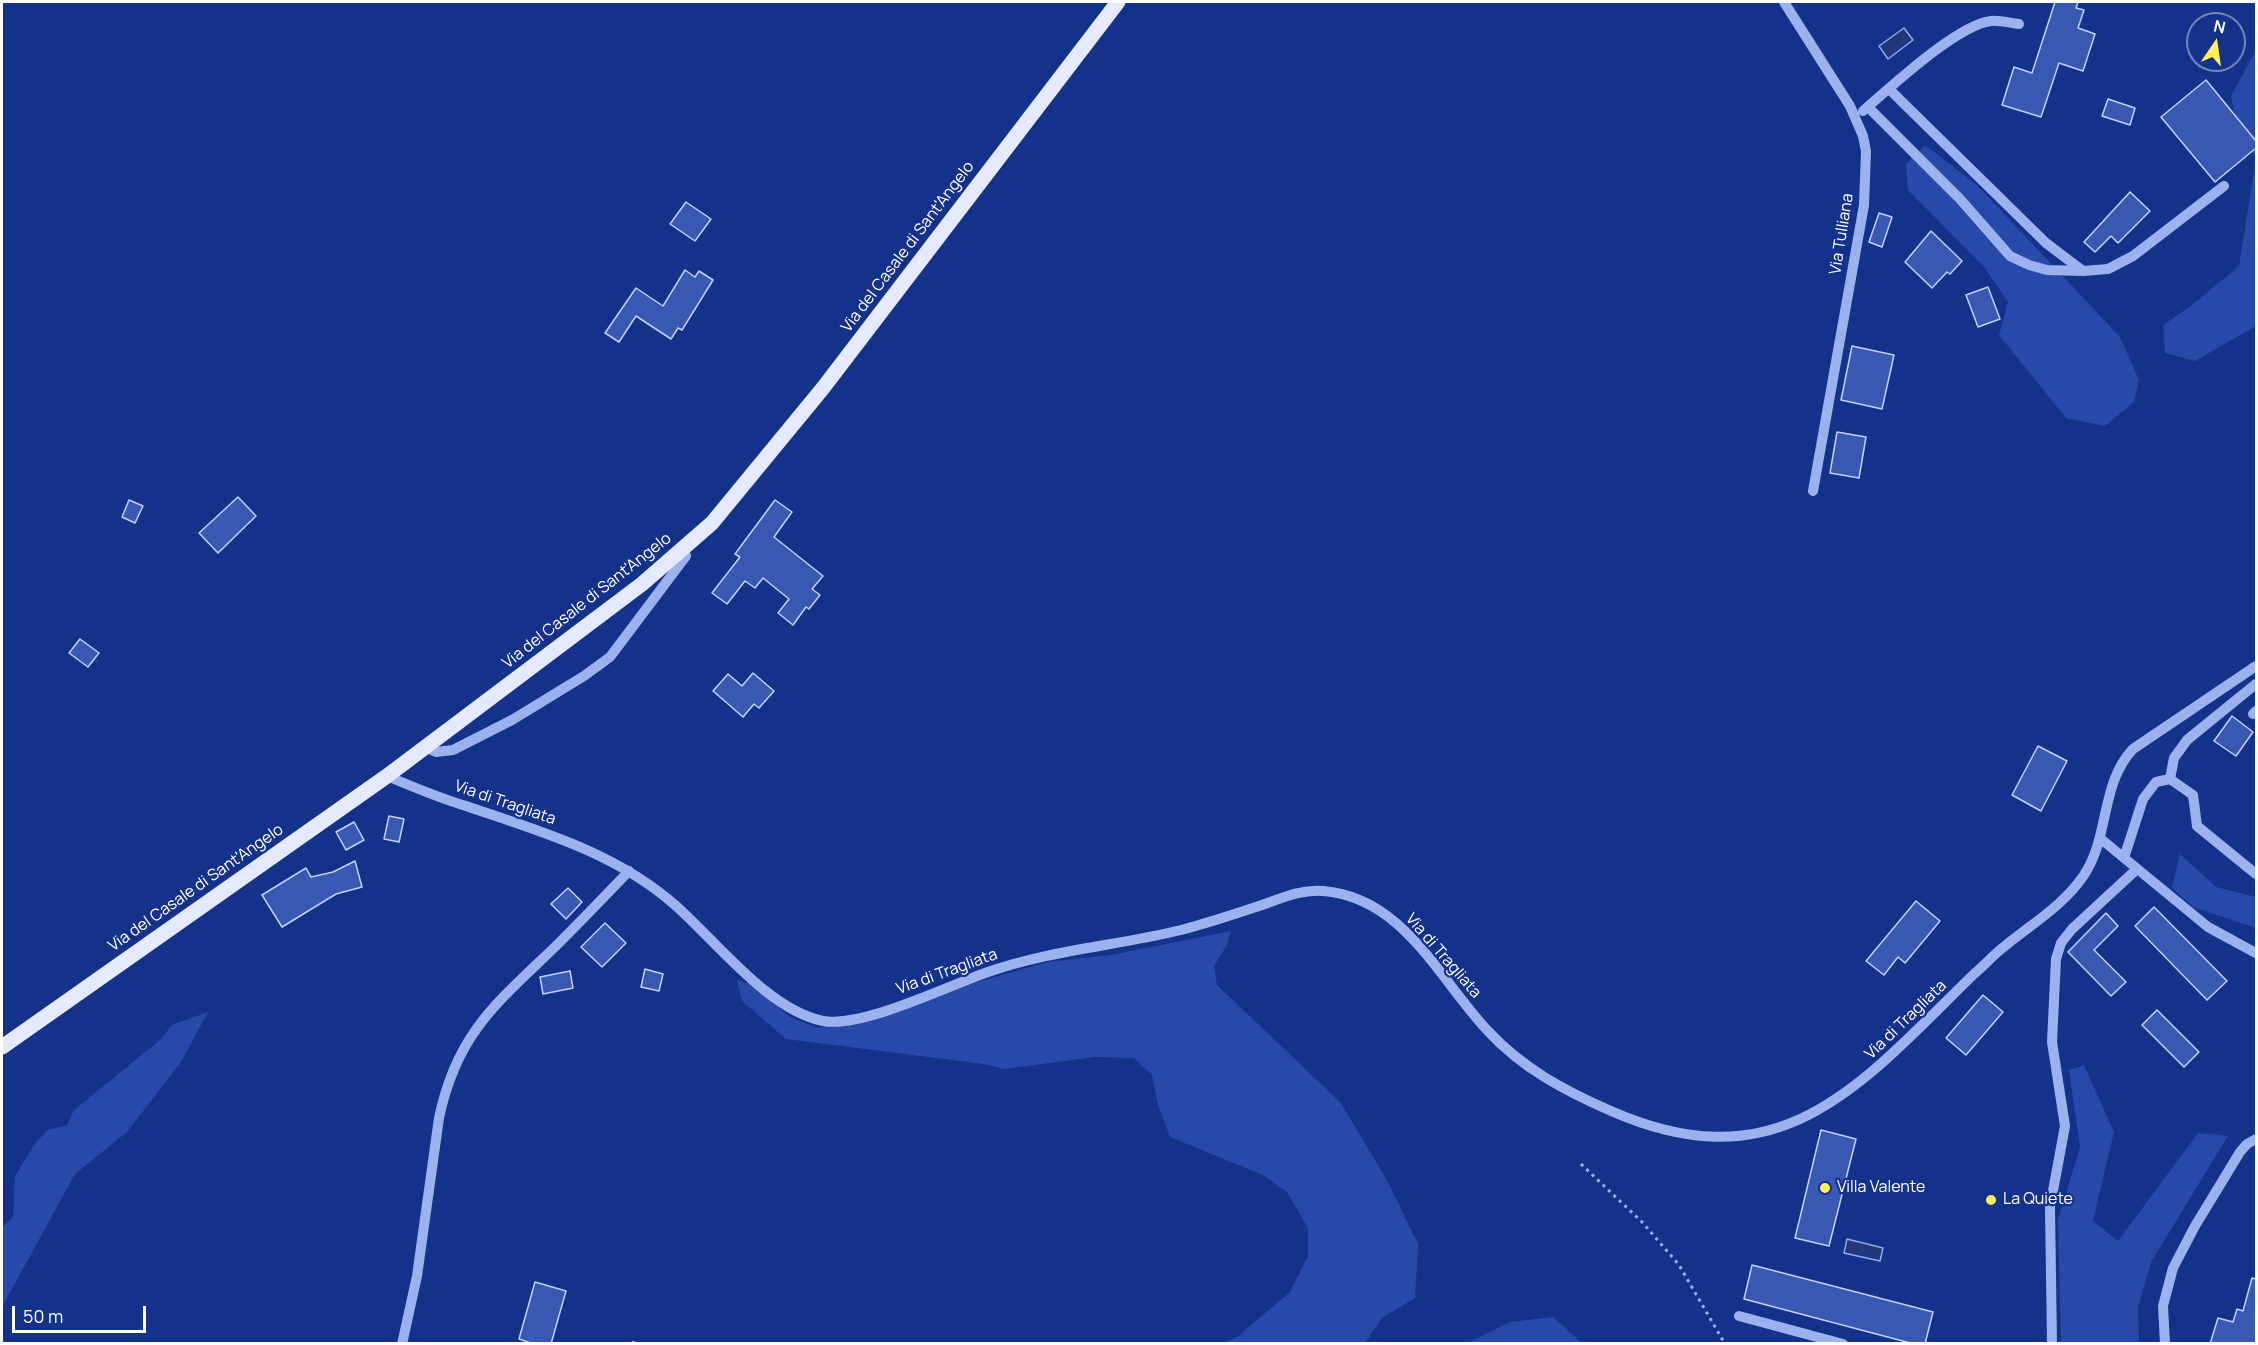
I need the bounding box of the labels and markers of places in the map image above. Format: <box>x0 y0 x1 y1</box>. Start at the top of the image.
place label: Villa Valente <box>1837 1178 1925 1198</box>
marker: Villa Valente <box>1818 1181 1832 1195</box>
place label: La Quiete <box>2003 1190 2073 1210</box>
marker: La Quiete <box>1984 1193 1998 1207</box>

